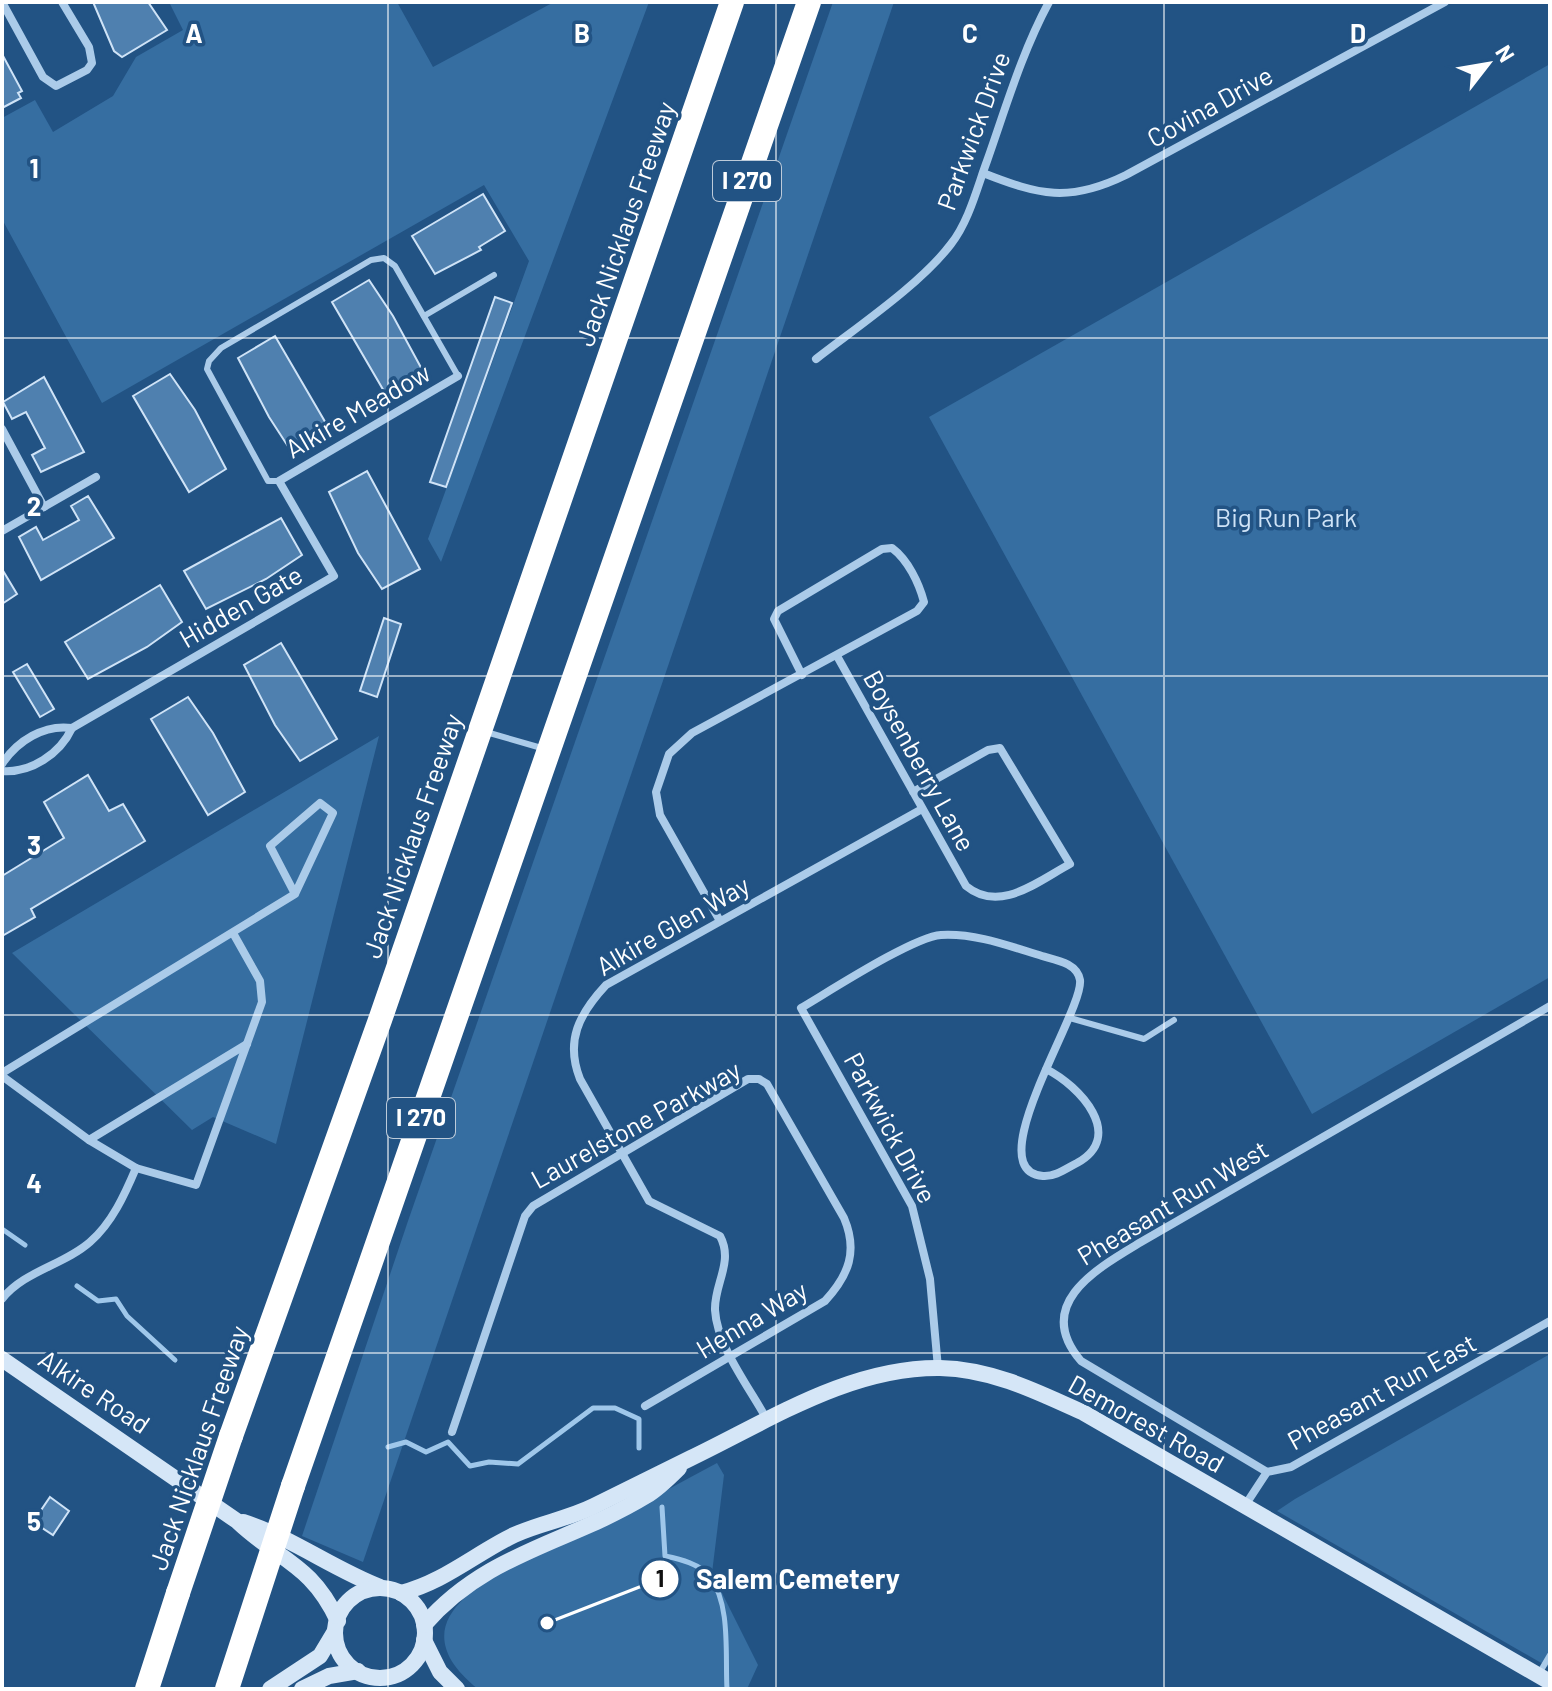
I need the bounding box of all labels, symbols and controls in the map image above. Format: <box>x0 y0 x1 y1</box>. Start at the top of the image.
text: A <box>185 17 203 48</box>
text: B <box>574 17 590 48</box>
text: C <box>962 17 978 48</box>
text: D <box>1350 17 1366 48</box>
north arrow <box>1448 24 1528 104</box>
text: N <box>1491 40 1521 66</box>
street label: Parkwick Drive <box>930 47 1016 214</box>
street label: Covina Drive <box>1141 58 1277 153</box>
street label: Jack Nicklaus Freeway <box>568 97 681 350</box>
text: 1 <box>29 152 39 183</box>
road number: I 270 <box>713 161 781 201</box>
street label: Alkire Meadow <box>279 356 435 464</box>
text: 2 <box>27 490 41 521</box>
park label: Big Run Park <box>1215 501 1357 532</box>
street label: Hidden Gate <box>173 558 307 653</box>
street label: Boysenberry Lane <box>858 664 983 856</box>
street label: Jack Nicklaus Freeway <box>355 709 468 962</box>
text: 3 <box>27 829 41 860</box>
street label: Alkire Glen Way <box>590 868 754 981</box>
street label: Parkwick Drive <box>839 1047 944 1208</box>
street label: Laurelstone Parkway <box>525 1053 745 1194</box>
road number: I 270 <box>387 1098 455 1138</box>
street label: Pheasant Run West <box>1071 1133 1273 1271</box>
text: 4 <box>26 1167 42 1198</box>
street label: Henna Way <box>690 1273 812 1364</box>
street label: Jack Nicklaus Freeway <box>141 1321 254 1574</box>
street label: Pheasant Run East <box>1282 1326 1481 1455</box>
street label: Alkire Road <box>33 1342 156 1439</box>
street label: Demorest Road <box>1064 1367 1230 1478</box>
text: 5 <box>27 1505 41 1536</box>
callout: Salem Cemetery <box>640 1553 915 1605</box>
text: Salem Cemetery <box>696 1561 900 1595</box>
text: 1 <box>656 1563 664 1592</box>

